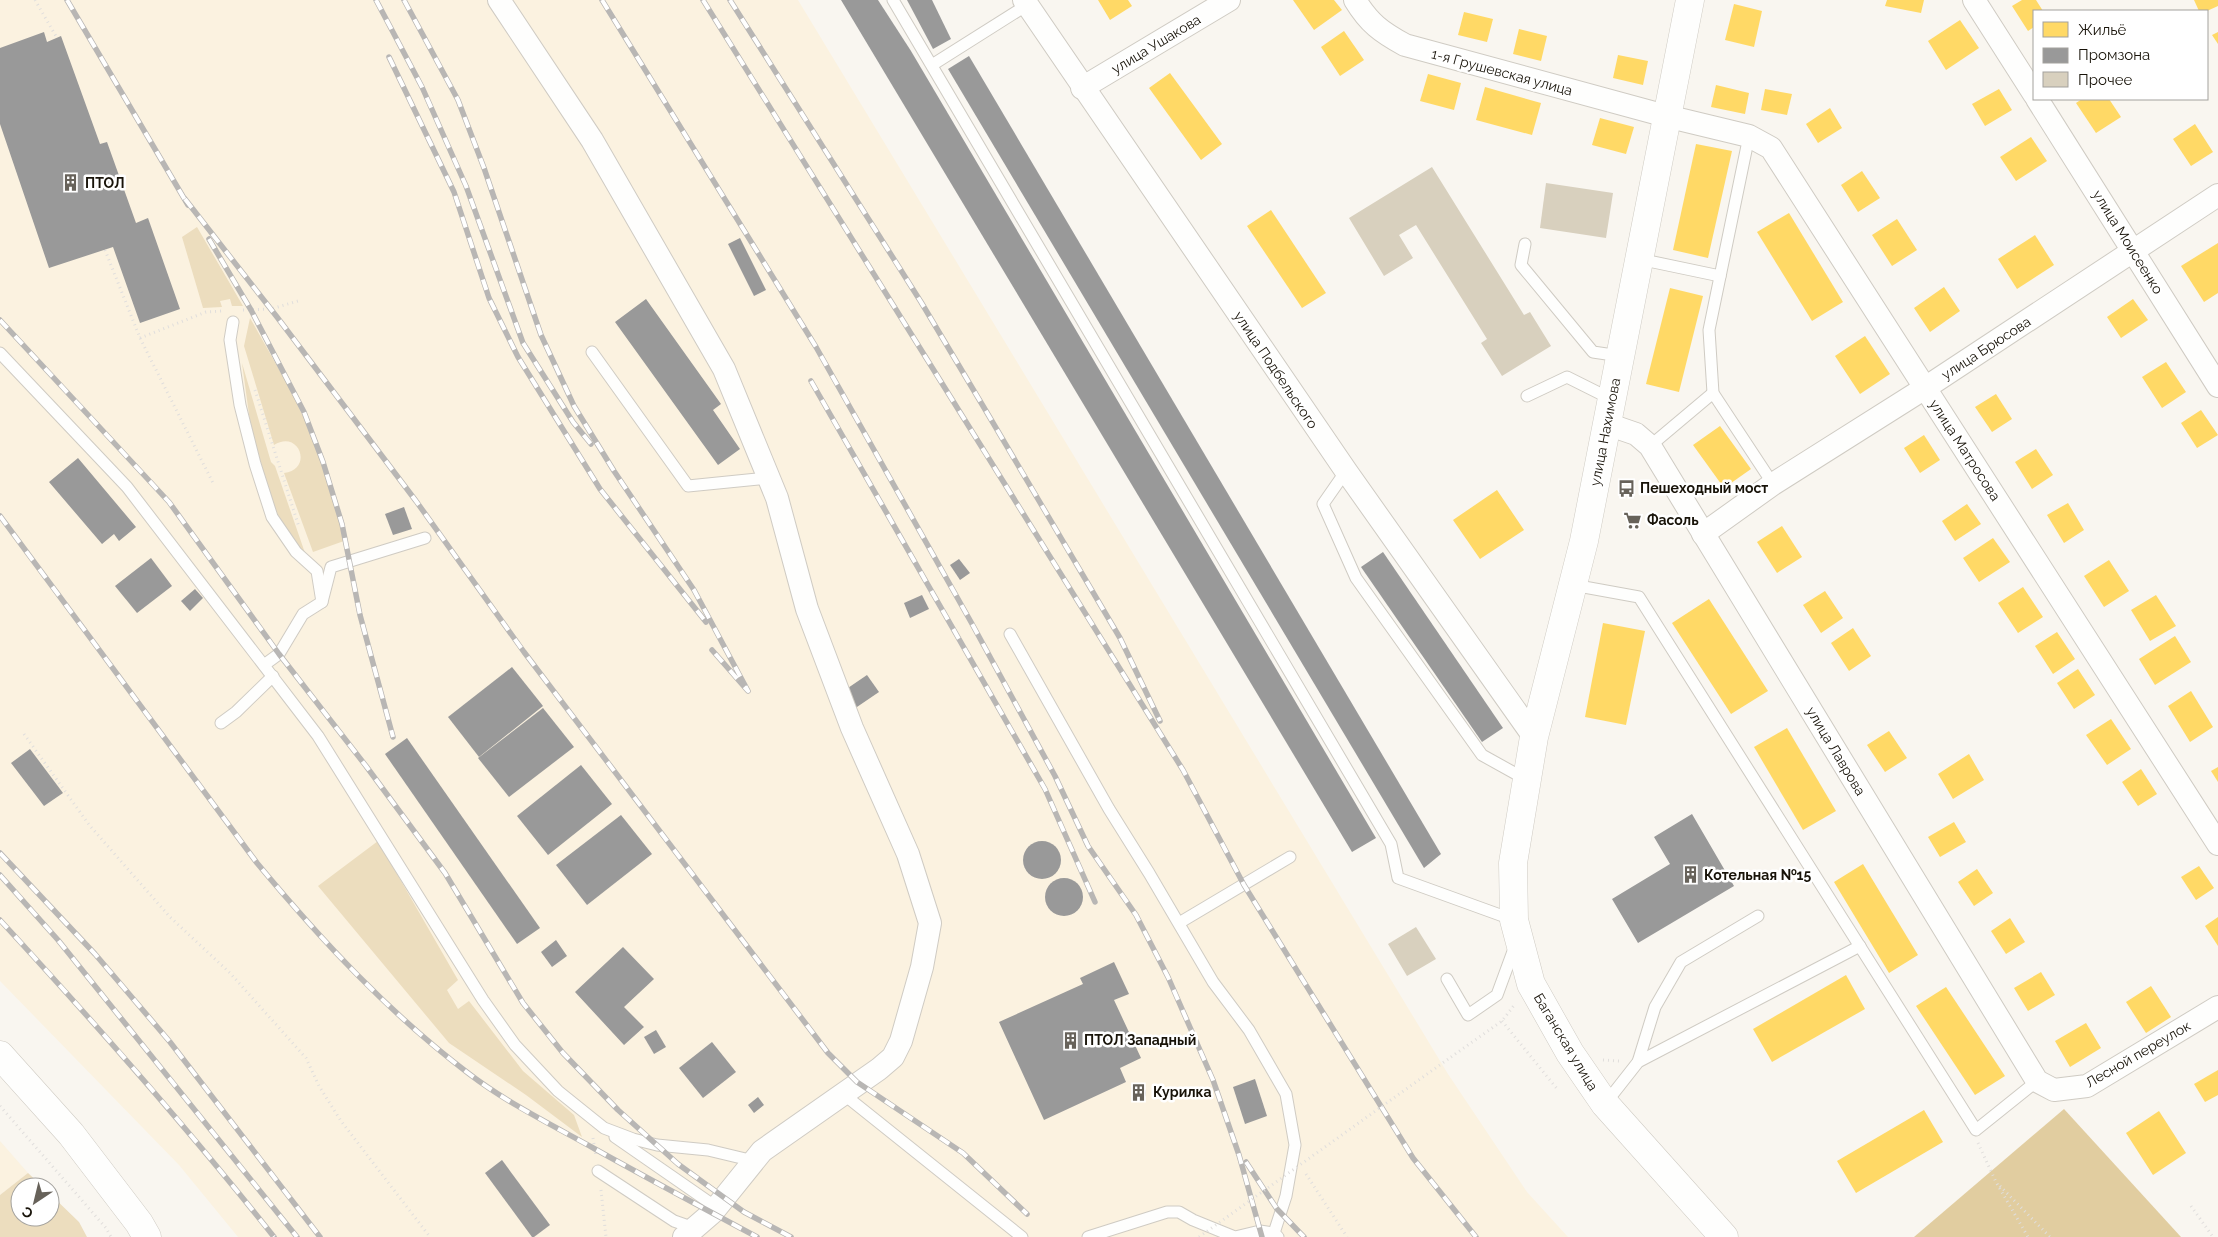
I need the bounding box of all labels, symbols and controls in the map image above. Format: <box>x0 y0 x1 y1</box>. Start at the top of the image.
legend <box>2033 10 2208 100</box>
street label: улица Ушакова <box>1109 11 1203 77</box>
text: Жильё <box>2078 21 2127 39</box>
street label: 1-я Грушевская улица <box>1430 45 1574 99</box>
text: Промзона <box>2078 46 2150 64</box>
text: Прочее <box>2078 71 2132 89</box>
building icon: ПТОЛ <box>61 173 81 193</box>
place label: ПТОЛ <box>85 175 125 191</box>
street label: улица Моисеенко <box>2090 187 2166 297</box>
street label: улица Подбельского <box>1231 308 1321 432</box>
street label: улица Брюсова <box>1938 313 2034 383</box>
street label: улица Нахимова <box>1587 377 1623 487</box>
street label: улица Матросова <box>1926 396 2004 504</box>
bus stop icon: Пешеходный мост <box>1616 478 1636 498</box>
place label: Пешеходный мост <box>1640 480 1768 496</box>
supermarket icon: Фасоль <box>1623 510 1643 530</box>
place label: Фасоль <box>1647 512 1699 528</box>
street label: улица Лаврова <box>1803 704 1869 798</box>
building icon: Котельная №15 <box>1680 865 1700 885</box>
place label: Котельная №15 <box>1704 867 1812 883</box>
street label: Баганская улица <box>1531 990 1601 1094</box>
street label: Лесной переулок <box>2083 1017 2193 1091</box>
building icon: ПТОЛ Западный <box>1060 1030 1080 1050</box>
place label: ПТОЛ Западный <box>1084 1032 1196 1048</box>
building icon: Курилка <box>1129 1082 1149 1102</box>
place label: Курилка <box>1153 1084 1212 1100</box>
north arrow <box>10 1177 60 1227</box>
text: С <box>19 1203 36 1222</box>

